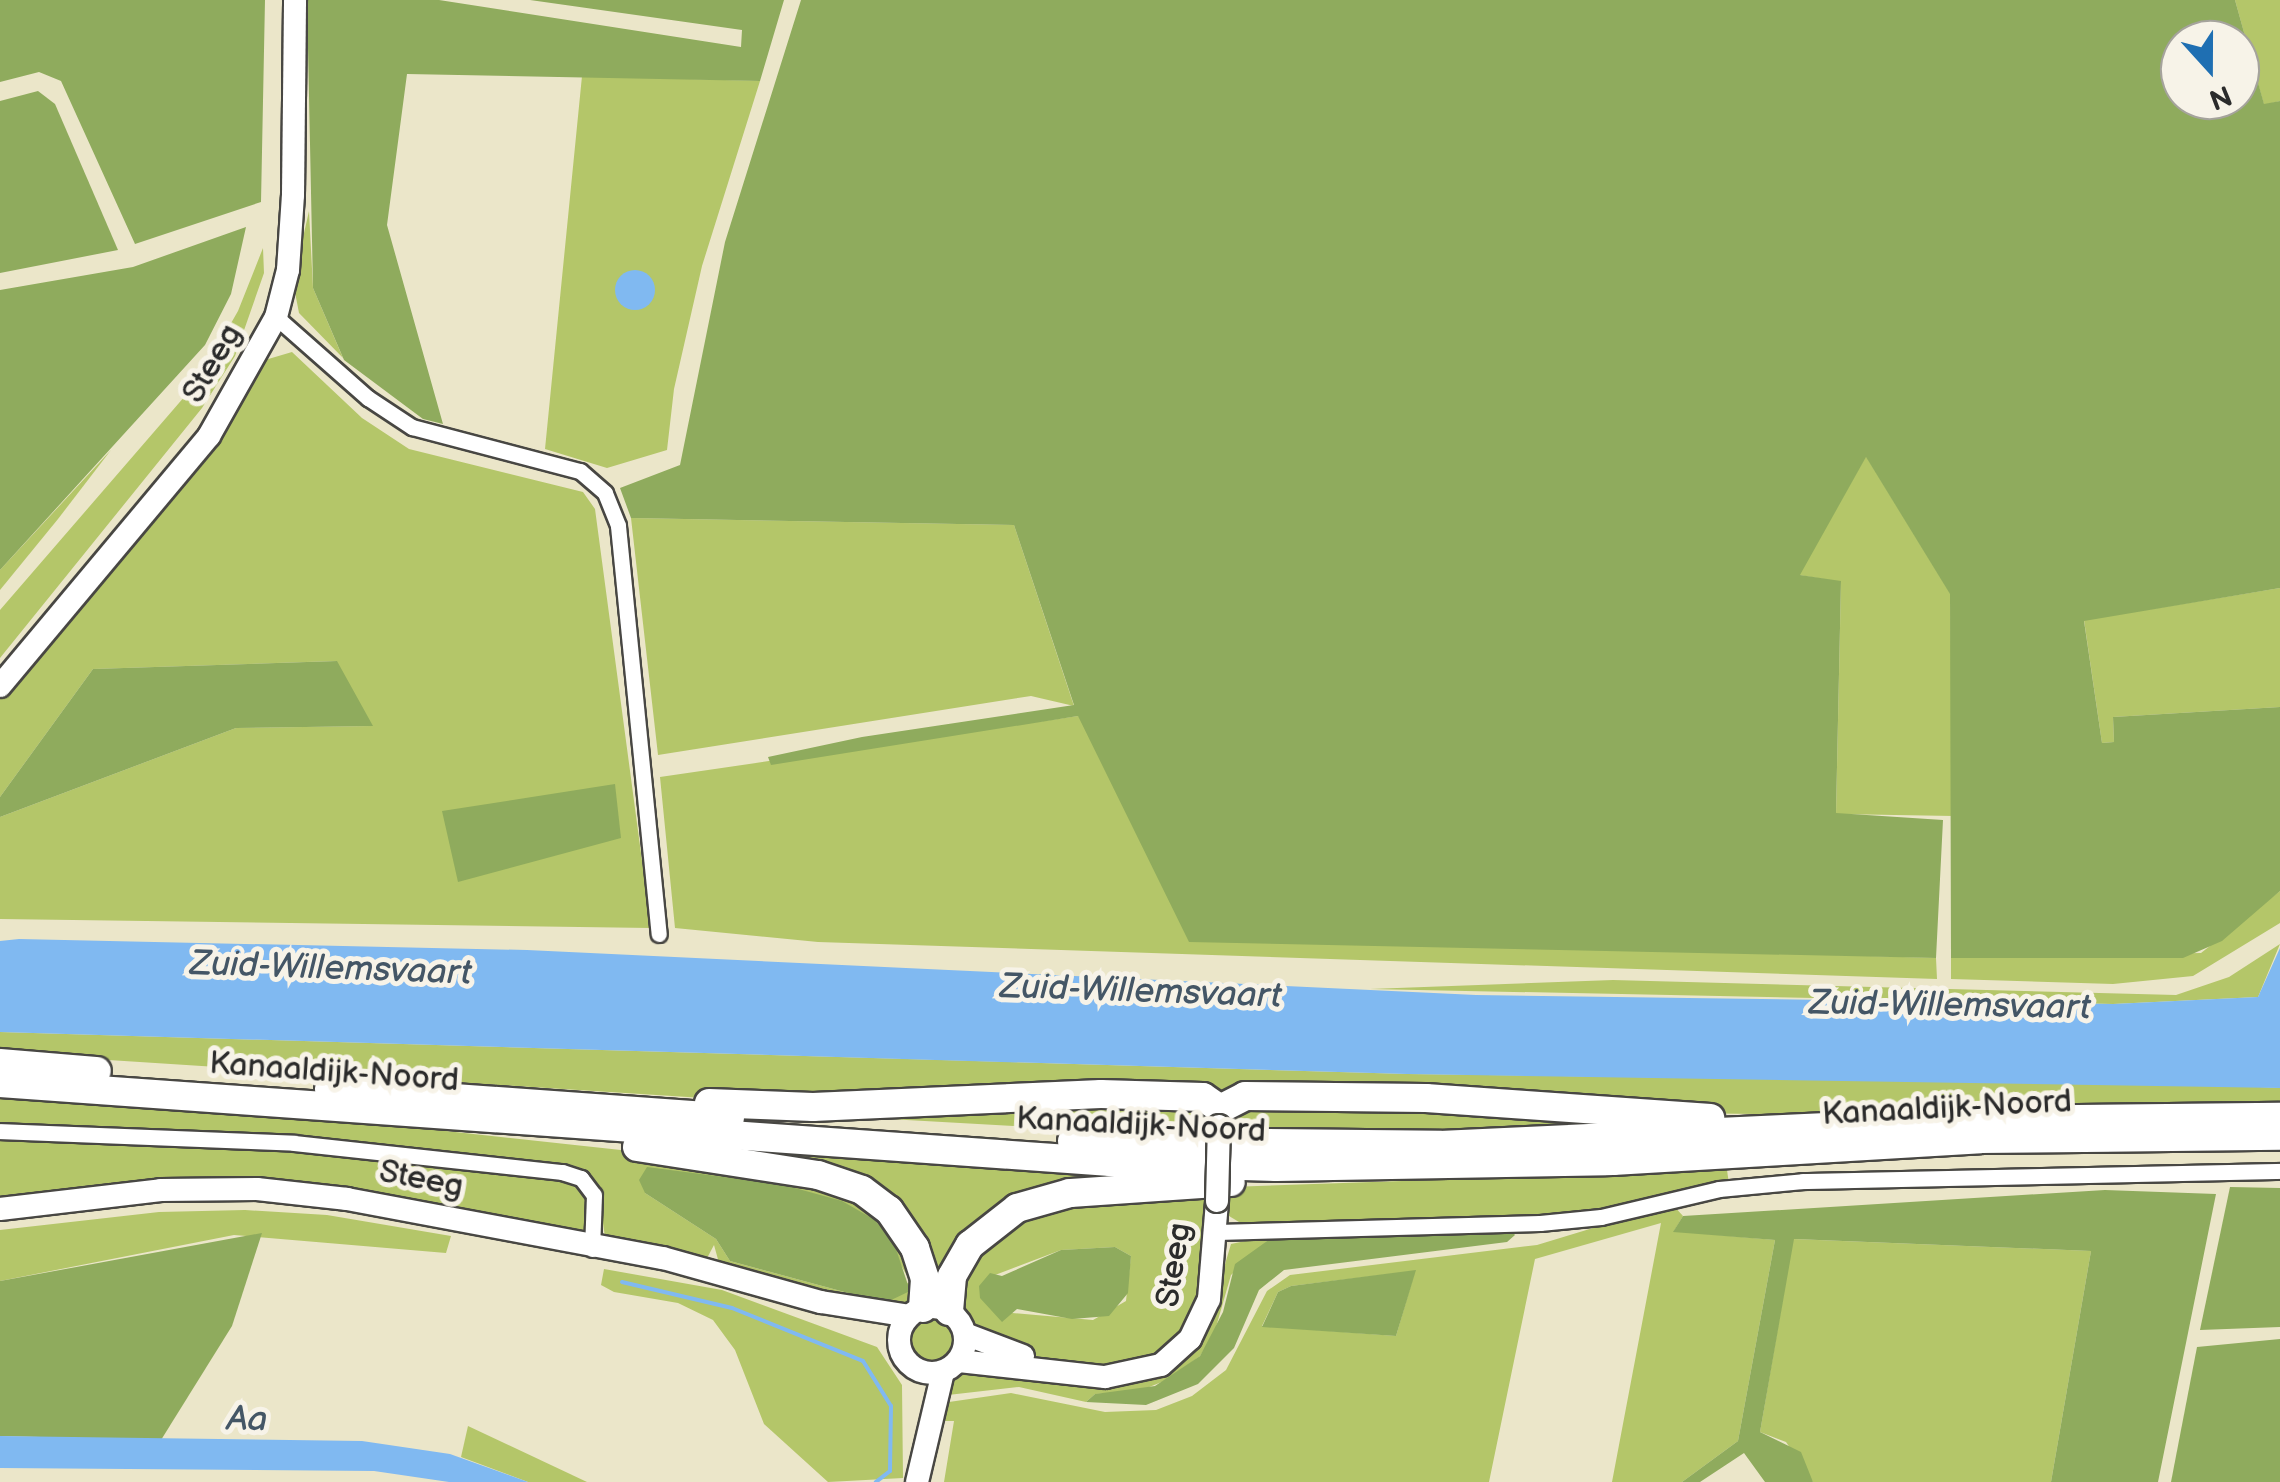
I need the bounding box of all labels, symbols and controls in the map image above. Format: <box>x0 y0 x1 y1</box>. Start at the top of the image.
north arrow <box>2160 20 2260 120</box>
text: N <box>2204 77 2236 116</box>
street label: Steeg <box>175 318 251 410</box>
water label: Zuid-Willemsvaart <box>190 943 472 995</box>
water label: Zuid-Willemsvaart <box>1000 966 1282 1018</box>
water label: Zuid-Willemsvaart <box>1809 983 2091 1029</box>
street label: Kanaaldijk-Noord <box>208 1045 460 1101</box>
street label: Kanaaldijk-Noord <box>1821 1083 2073 1135</box>
street label: Kanaaldijk-Noord <box>1015 1100 1267 1152</box>
street label: Steeg <box>376 1153 466 1207</box>
street label: Steeg <box>1149 1220 1201 1310</box>
water label: Aa <box>226 1399 268 1441</box>

